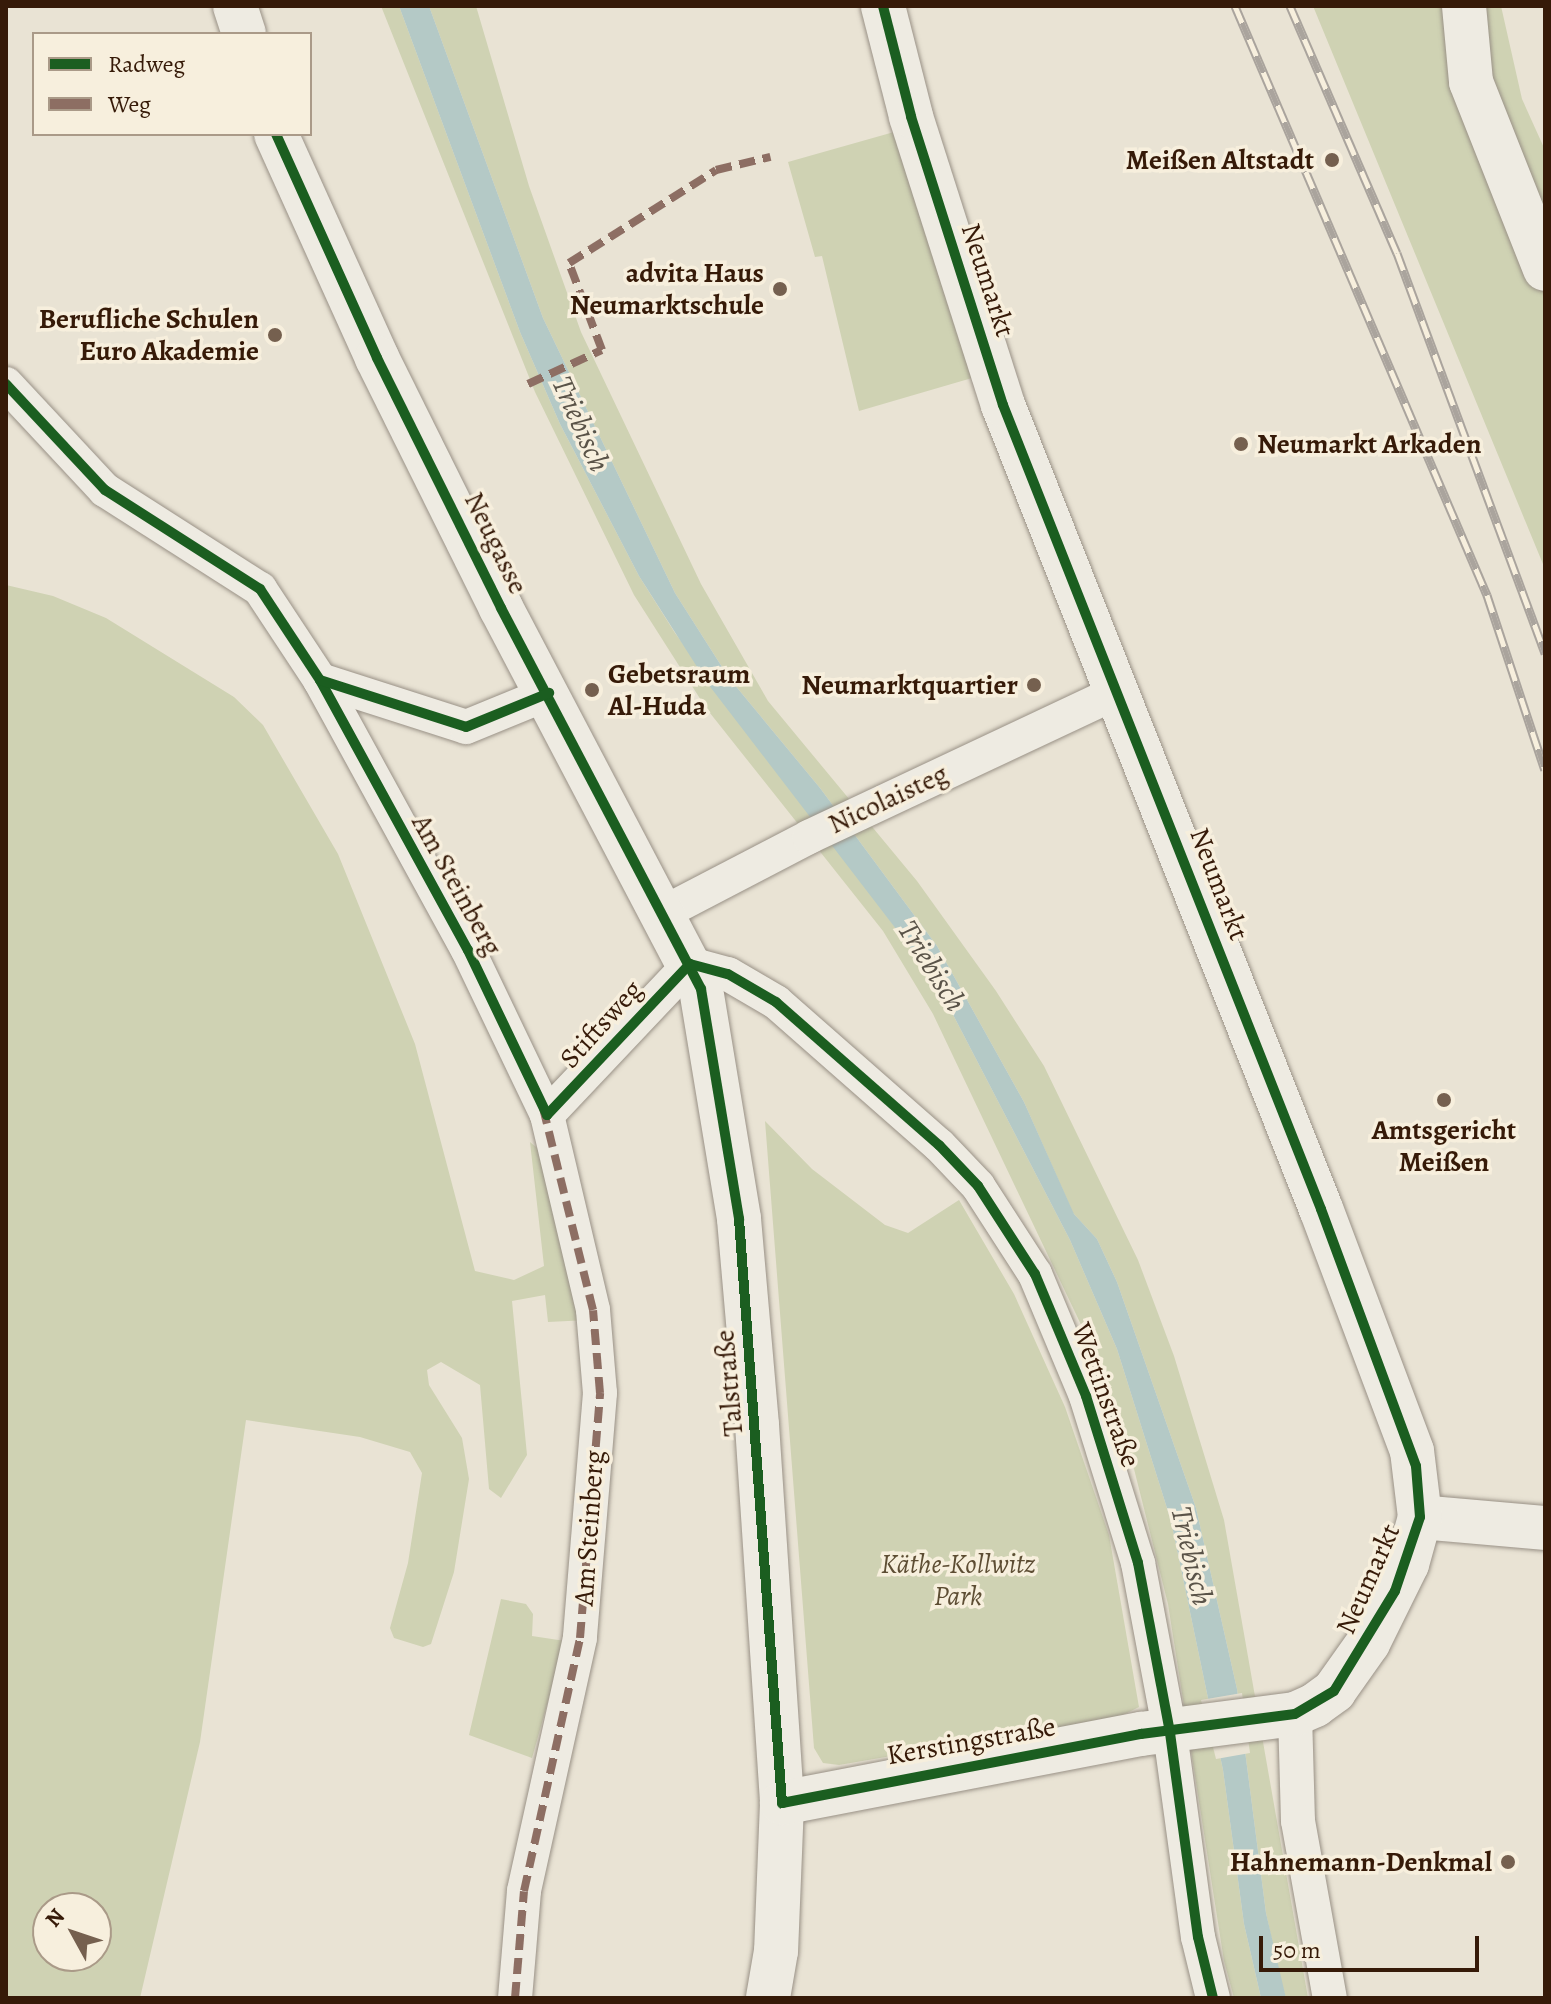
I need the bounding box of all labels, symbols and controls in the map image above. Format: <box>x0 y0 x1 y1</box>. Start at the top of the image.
legend <box>32 32 312 136</box>
text: Radweg <box>108 48 185 80</box>
text: Weg <box>108 88 151 120</box>
place label: Meißen Altstadt <box>1126 143 1314 177</box>
marker: Meißen Altstadt <box>1321 149 1343 171</box>
street label: Neumarkt <box>954 219 1022 341</box>
place label: advita Haus Neumarktschule <box>570 256 764 322</box>
marker: advita Haus Neumarktschule <box>771 280 789 298</box>
place label: Berufliche Schulen Euro Akademie <box>39 302 259 368</box>
marker: Berufliche Schulen Euro Akademie <box>266 326 284 344</box>
water label: Triebisch <box>544 371 618 477</box>
place label: Neumarkt Arkaden <box>1257 427 1481 461</box>
marker: Neumarkt Arkaden <box>1232 435 1250 453</box>
street label: Neugasse <box>457 487 535 599</box>
place label: Gebetsraum Al-Huda <box>608 657 750 723</box>
place label: Neumarktquartier <box>801 668 1018 702</box>
marker: Neumarktquartier <box>1025 676 1043 694</box>
marker: Gebetsraum Al-Huda <box>583 681 601 699</box>
street label: Nicolaisteg <box>823 757 953 841</box>
street label: Am Steinberg <box>404 809 510 961</box>
street label: Neumarkt <box>1182 823 1256 945</box>
water label: Triebisch <box>890 914 974 1018</box>
street label: Stiftsweg <box>553 973 649 1075</box>
marker: Amtsgericht Meißen <box>1435 1091 1453 1109</box>
place label: Amtsgericht Meißen <box>1372 1113 1516 1179</box>
street label: Wettinstraße <box>1064 1318 1148 1472</box>
street label: Talstraße <box>708 1328 750 1438</box>
street label: Am Steinberg <box>567 1449 611 1607</box>
water label: Triebisch <box>1163 1503 1221 1609</box>
street label: Neumarkt <box>1329 1519 1407 1639</box>
park label: Käthe-Kollwitz Park <box>881 1547 1035 1613</box>
street label: Kerstingstraße <box>884 1710 1058 1772</box>
place label: Hahnemann-Denkmal <box>1230 1845 1492 1879</box>
marker: Hahnemann-Denkmal <box>1499 1853 1517 1871</box>
north arrow <box>32 1892 112 1972</box>
text: N <box>39 1902 72 1934</box>
scale bar <box>1263 1920 1483 1970</box>
text: 50 m <box>1273 1934 1321 1966</box>

